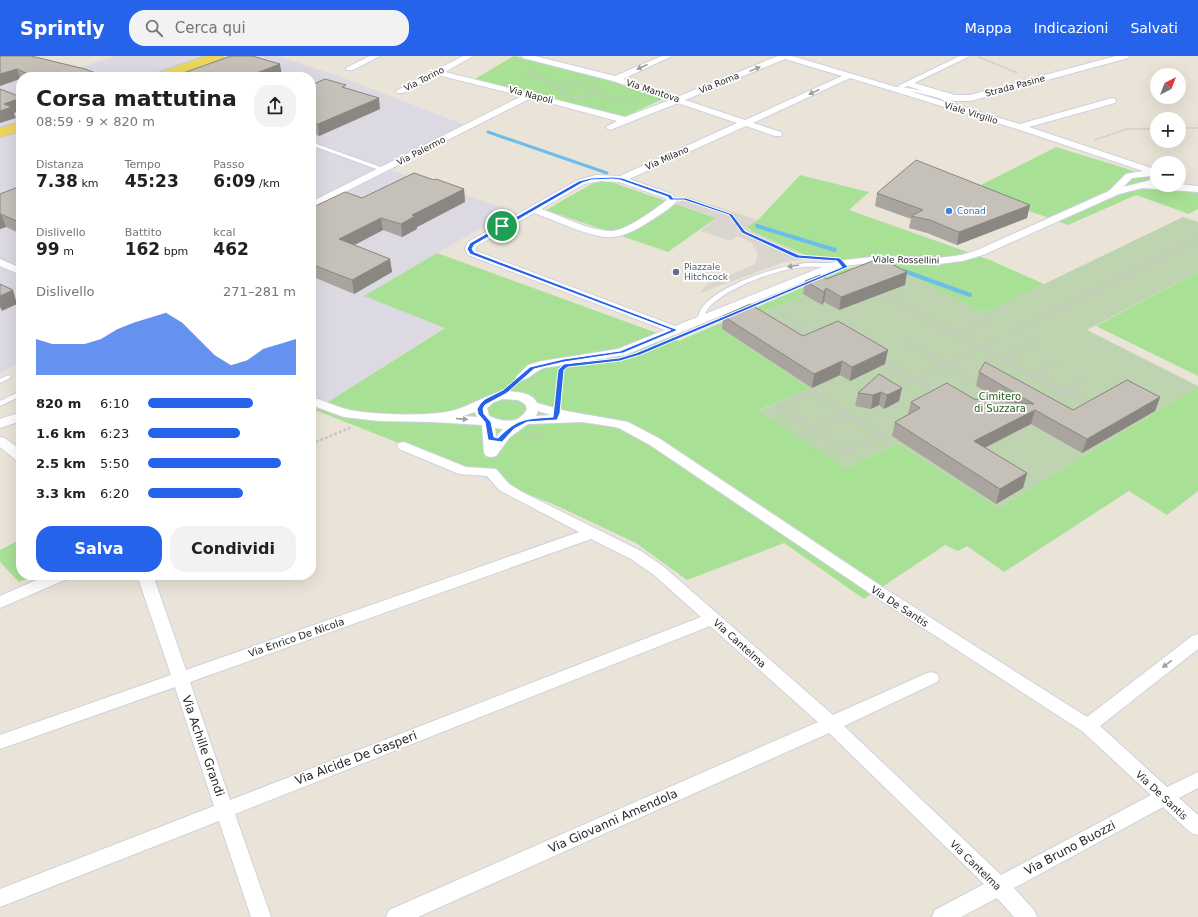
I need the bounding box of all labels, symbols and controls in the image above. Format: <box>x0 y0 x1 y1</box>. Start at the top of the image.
search box <box>129 10 409 46</box>
text: Sprintly <box>20 17 105 39</box>
icon: search <box>143 17 165 39</box>
text: Cerca qui <box>175 19 246 37</box>
text: Mappa <box>965 20 1012 36</box>
text: Indicazioni <box>1034 20 1108 36</box>
text: Salvati <box>1130 20 1178 36</box>
street label: Via Torino <box>402 64 446 93</box>
one-way arrow <box>636 64 648 71</box>
one-way arrow <box>749 65 761 71</box>
north arrow <box>1150 68 1186 104</box>
map controls <box>1150 68 1186 192</box>
street label: Via Roma <box>697 70 741 96</box>
street label: Strada Pasine <box>984 73 1046 99</box>
street label: Via Mantova <box>625 78 681 104</box>
street label: Via Napoli <box>508 84 554 106</box>
button: share <box>254 85 296 127</box>
text: Corsa mattutina <box>36 86 237 111</box>
one-way arrow <box>808 89 819 95</box>
street label: Viale Virgilio <box>943 100 1000 126</box>
button: + <box>1150 112 1186 148</box>
text: 08:59 · 9 × 820 m <box>36 114 155 129</box>
street label: Via Palermo <box>395 134 447 168</box>
street label: Via Milano <box>644 144 691 172</box>
button: − <box>1150 156 1186 192</box>
text: Distanza <box>36 158 84 171</box>
text: Tempo <box>125 158 161 171</box>
text: Passo <box>213 158 244 171</box>
text: 7.38 <box>36 171 78 191</box>
text: 45:23 <box>125 171 179 191</box>
text: 6:09 <box>213 171 256 191</box>
text: km <box>78 177 99 190</box>
text: /km <box>256 177 280 190</box>
marker: Conad <box>944 206 954 216</box>
place label: Conad <box>957 206 986 216</box>
pin <box>485 209 519 243</box>
icon: arrive <box>491 215 513 237</box>
text: Dislivello <box>36 226 86 239</box>
text: Battito <box>125 226 162 239</box>
text: kcal <box>213 226 236 239</box>
text: 99 <box>36 239 60 259</box>
text: 162 <box>125 239 160 259</box>
text: 462 <box>213 239 249 259</box>
text: m <box>60 245 74 258</box>
text: bpm <box>160 245 188 258</box>
street label: Viale Rossellini <box>872 254 940 266</box>
place label: Piazzale Hitchcock <box>684 262 729 282</box>
one-way arrow <box>787 264 799 270</box>
marker: Piazzale Hitchcock <box>671 267 681 277</box>
text: Dislivello <box>36 284 95 299</box>
text: 271–281 m <box>223 284 296 299</box>
park label: Cimitero di Suzzara <box>974 391 1026 414</box>
text: 820 m <box>36 396 81 411</box>
text: 6:10 <box>100 396 129 411</box>
one-way arrow <box>456 416 468 423</box>
text: 1.6 km <box>36 426 86 441</box>
text: 6:23 <box>100 426 129 441</box>
text: 2.5 km <box>36 456 86 471</box>
text: 5:50 <box>100 456 129 471</box>
text: 3.3 km <box>36 486 86 501</box>
text: 6:20 <box>100 486 129 501</box>
button: Salva <box>36 526 162 572</box>
button: Condividi <box>170 526 296 572</box>
street label: Via De Santis <box>869 584 931 629</box>
street label: Via Enrico De Nicola <box>247 616 346 659</box>
street label: Via Cantelma <box>711 617 768 670</box>
one-way arrow <box>1162 660 1173 668</box>
street label: Via Achille Grandi <box>179 694 227 798</box>
street label: Via Alcide De Gasperi <box>293 728 419 788</box>
street label: Via De Santis <box>1134 769 1190 822</box>
street label: Via Giovanni Amendola <box>546 786 680 856</box>
street label: Via Bruno Buozzi <box>1022 818 1118 878</box>
street label: Via Cantelma <box>948 838 1004 893</box>

